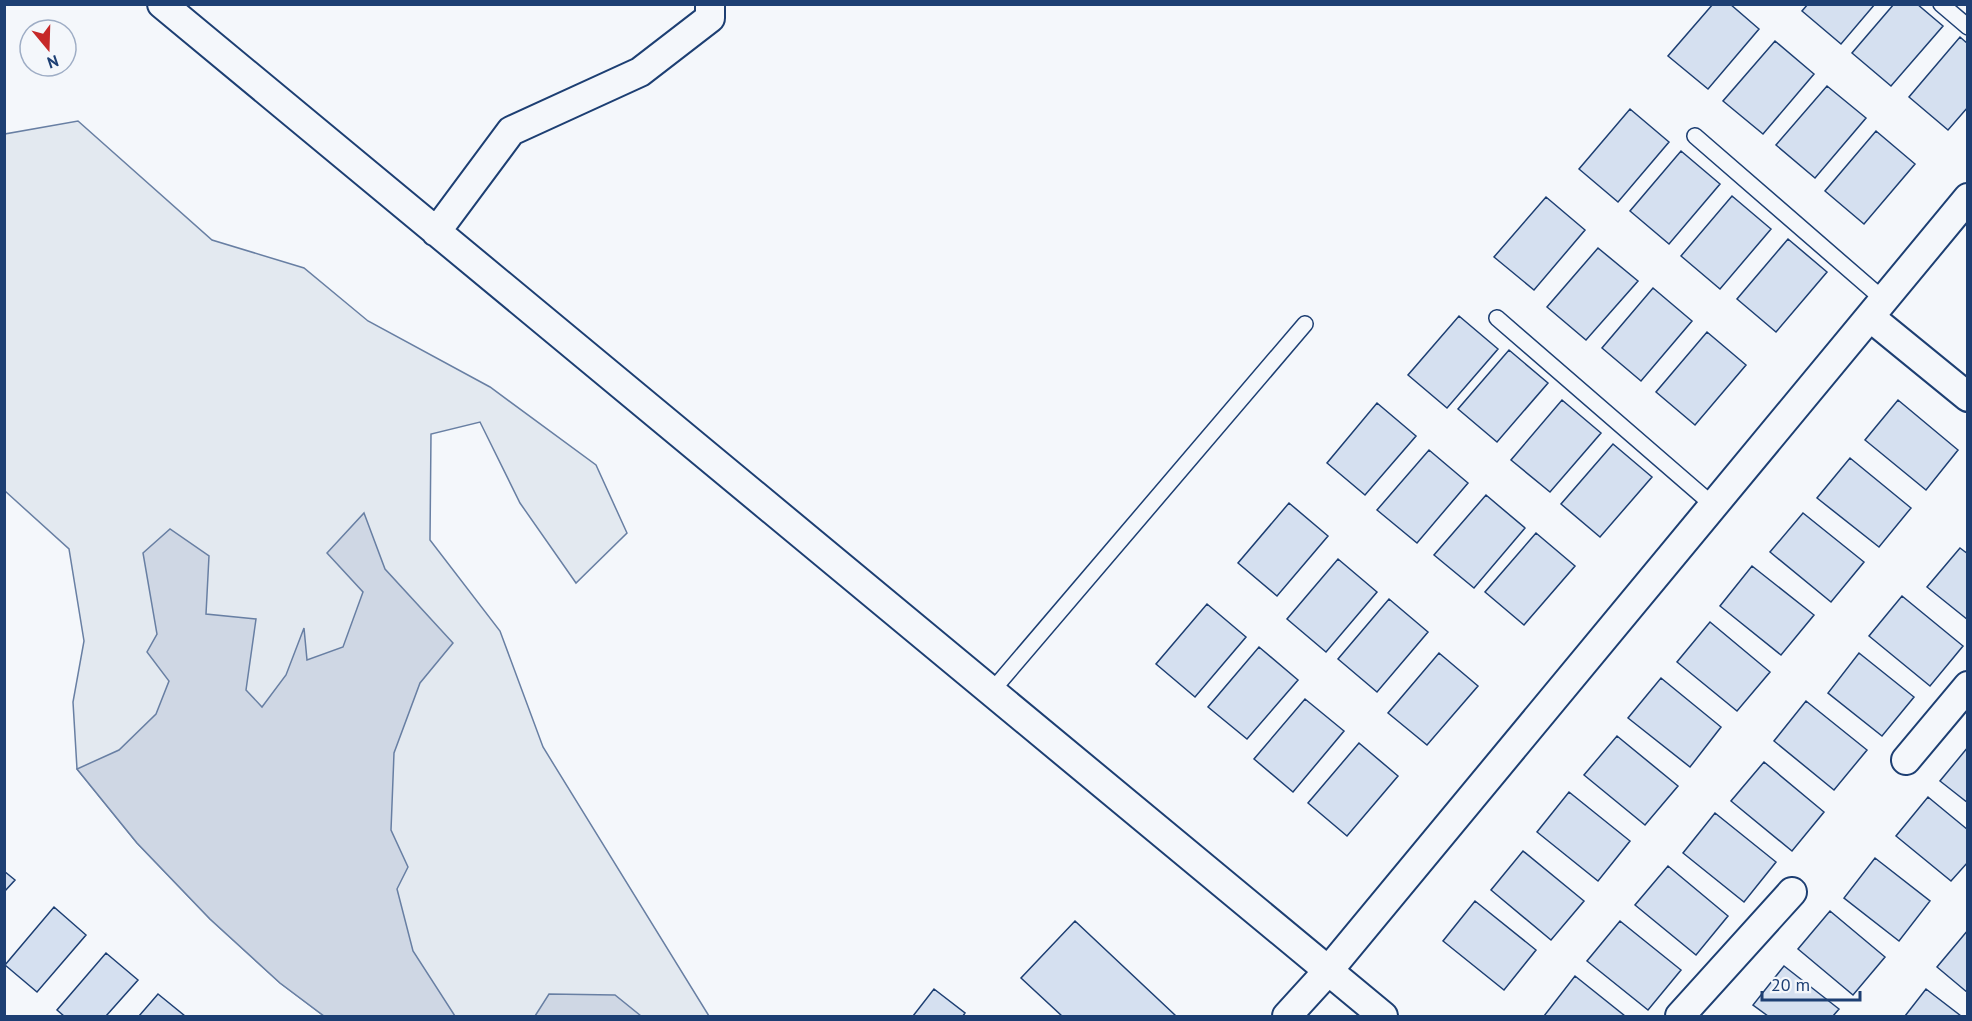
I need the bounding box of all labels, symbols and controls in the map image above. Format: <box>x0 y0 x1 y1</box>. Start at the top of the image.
north arrow <box>18 18 78 78</box>
text: N <box>45 51 61 73</box>
scale bar <box>1762 964 1860 1002</box>
text: 20 m <box>1771 973 1810 996</box>

